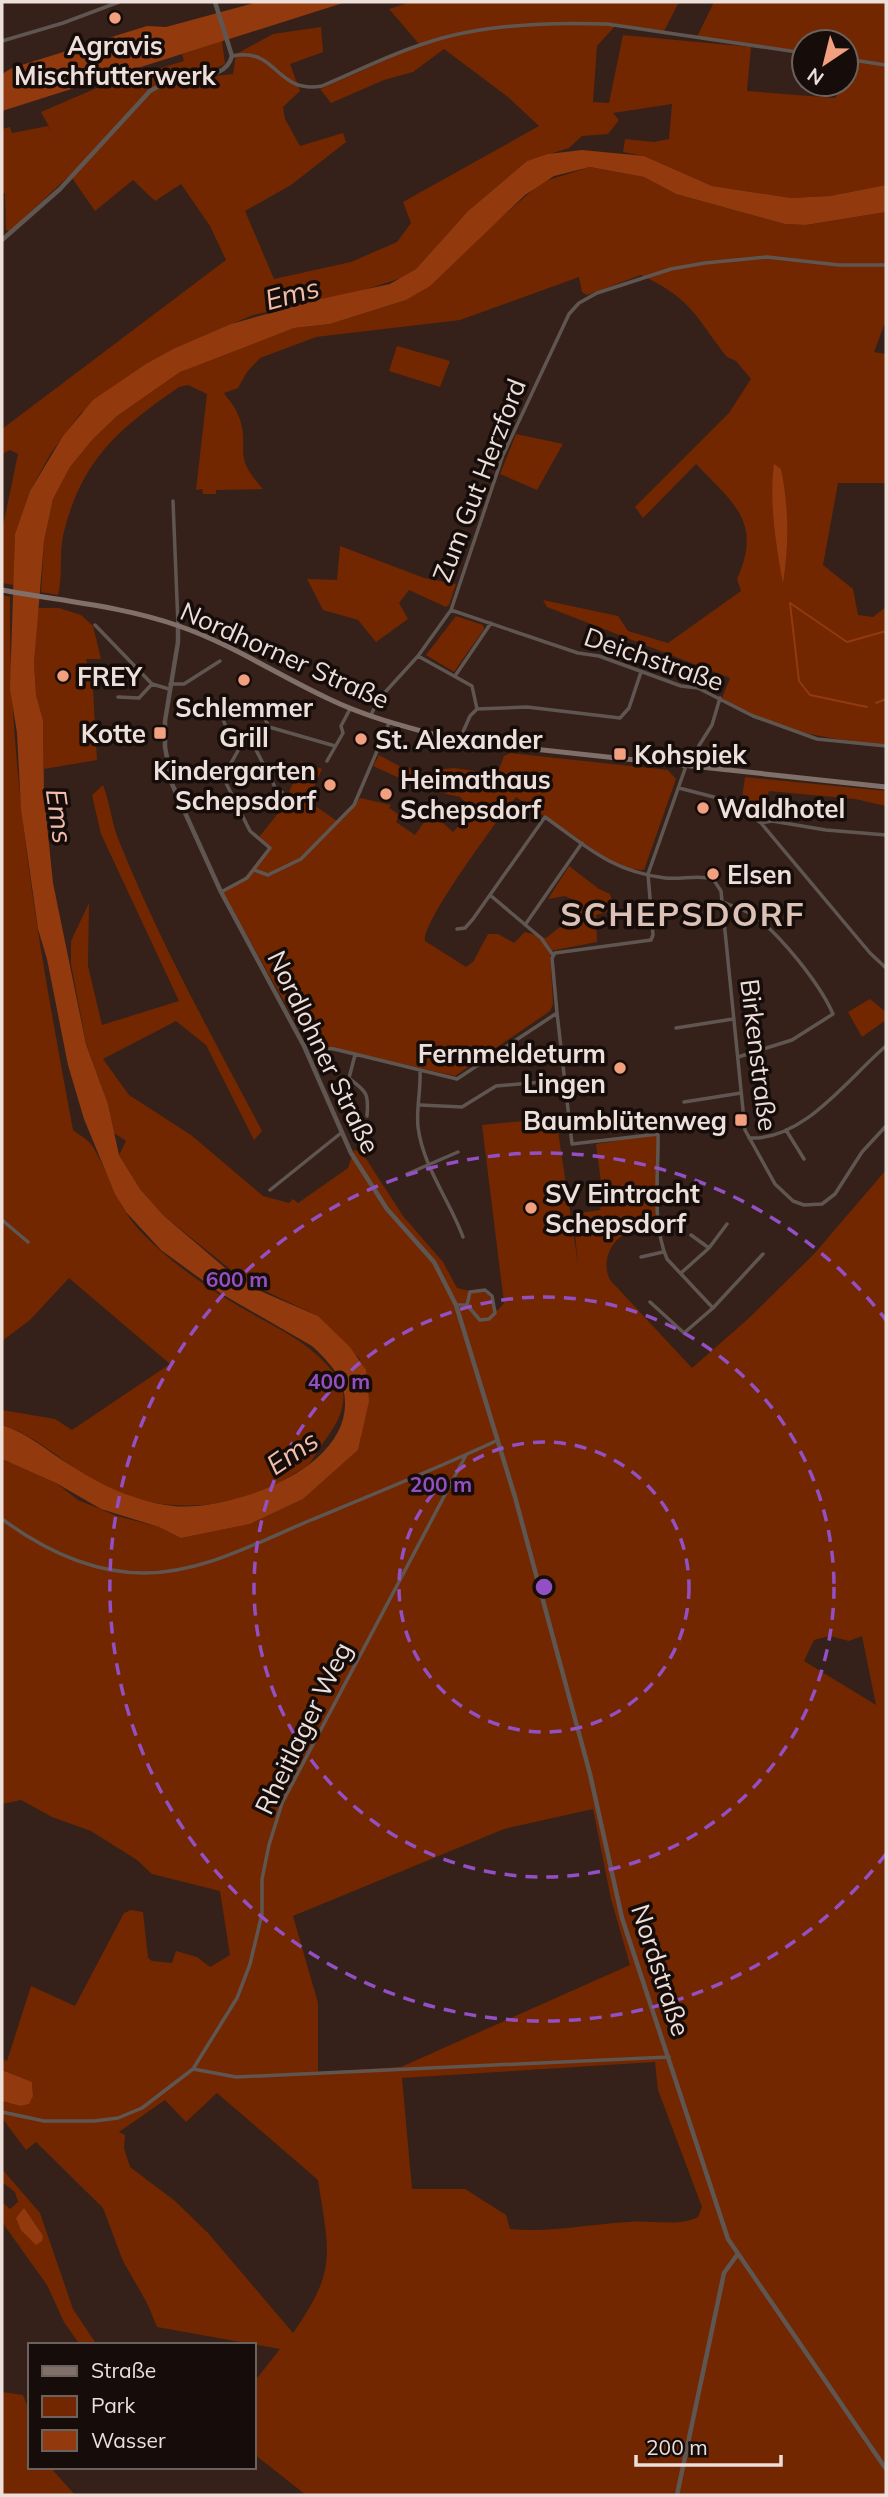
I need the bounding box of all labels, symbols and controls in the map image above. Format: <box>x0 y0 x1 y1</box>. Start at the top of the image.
marker: Agravis Mischfutterwerk <box>107 10 123 26</box>
north arrow <box>790 28 860 98</box>
place label: Agravis Mischfutterwerk <box>14 29 217 92</box>
text: N <box>802 63 828 91</box>
water label: Ems <box>261 269 323 317</box>
street label: Zum Gut Herzford <box>425 374 533 586</box>
street label: Nordhorner Straße <box>175 594 395 716</box>
street label: Deichstraße <box>580 620 728 698</box>
place label: FREY <box>77 660 144 693</box>
marker: FREY <box>55 668 71 684</box>
marker: Schlemmer Grill <box>236 672 252 688</box>
place label: Schlemmer Grill <box>175 691 314 754</box>
place label: Kotte <box>81 717 146 750</box>
place label: St. Alexander <box>375 723 543 756</box>
marker: Kotte <box>152 725 168 741</box>
marker: St. Alexander <box>353 731 369 747</box>
place label: Kohspiek <box>634 738 747 771</box>
marker: Kohspiek <box>612 746 628 762</box>
place label: Kindergarten Schepsdorf <box>153 754 316 817</box>
place label: Heimathaus Schepsdorf <box>400 763 551 826</box>
marker: Kindergarten Schepsdorf <box>322 777 338 793</box>
water label: Ems <box>39 786 81 846</box>
marker: Heimathaus Schepsdorf <box>378 786 394 802</box>
place label: Waldhotel <box>717 792 845 825</box>
marker: Waldhotel <box>695 800 711 816</box>
place label: Elsen <box>727 858 792 891</box>
marker: Elsen <box>705 866 721 882</box>
district label: SCHEPSDORF <box>560 893 806 934</box>
street label: Nordlohner Straße <box>261 945 387 1159</box>
street label: Birkenstraße <box>733 977 785 1133</box>
place label: Fernmeldeturm Lingen <box>418 1037 606 1100</box>
marker: Fernmeldeturm Lingen <box>612 1060 628 1076</box>
place label: Baumblütenweg <box>523 1104 727 1137</box>
marker: Baumblütenweg <box>733 1112 749 1128</box>
place label: SV Eintracht Schepsdorf <box>545 1177 700 1240</box>
marker: SV Eintracht Schepsdorf <box>523 1200 539 1216</box>
text: 600 m <box>206 1266 268 1292</box>
text: 400 m <box>308 1368 370 1394</box>
water label: Ems <box>259 1422 325 1482</box>
text: 200 m <box>410 1471 472 1497</box>
centre of rings <box>532 1575 556 1599</box>
street label: Rheitlager Weg <box>247 1636 359 1820</box>
street label: Nordstraße <box>624 1900 698 2040</box>
legend <box>28 2343 256 2469</box>
text: Straße <box>91 2357 156 2383</box>
text: Park <box>91 2392 135 2418</box>
scale bar <box>636 2424 781 2468</box>
text: Wasser <box>91 2427 166 2453</box>
text: 200 m <box>646 2434 708 2460</box>

